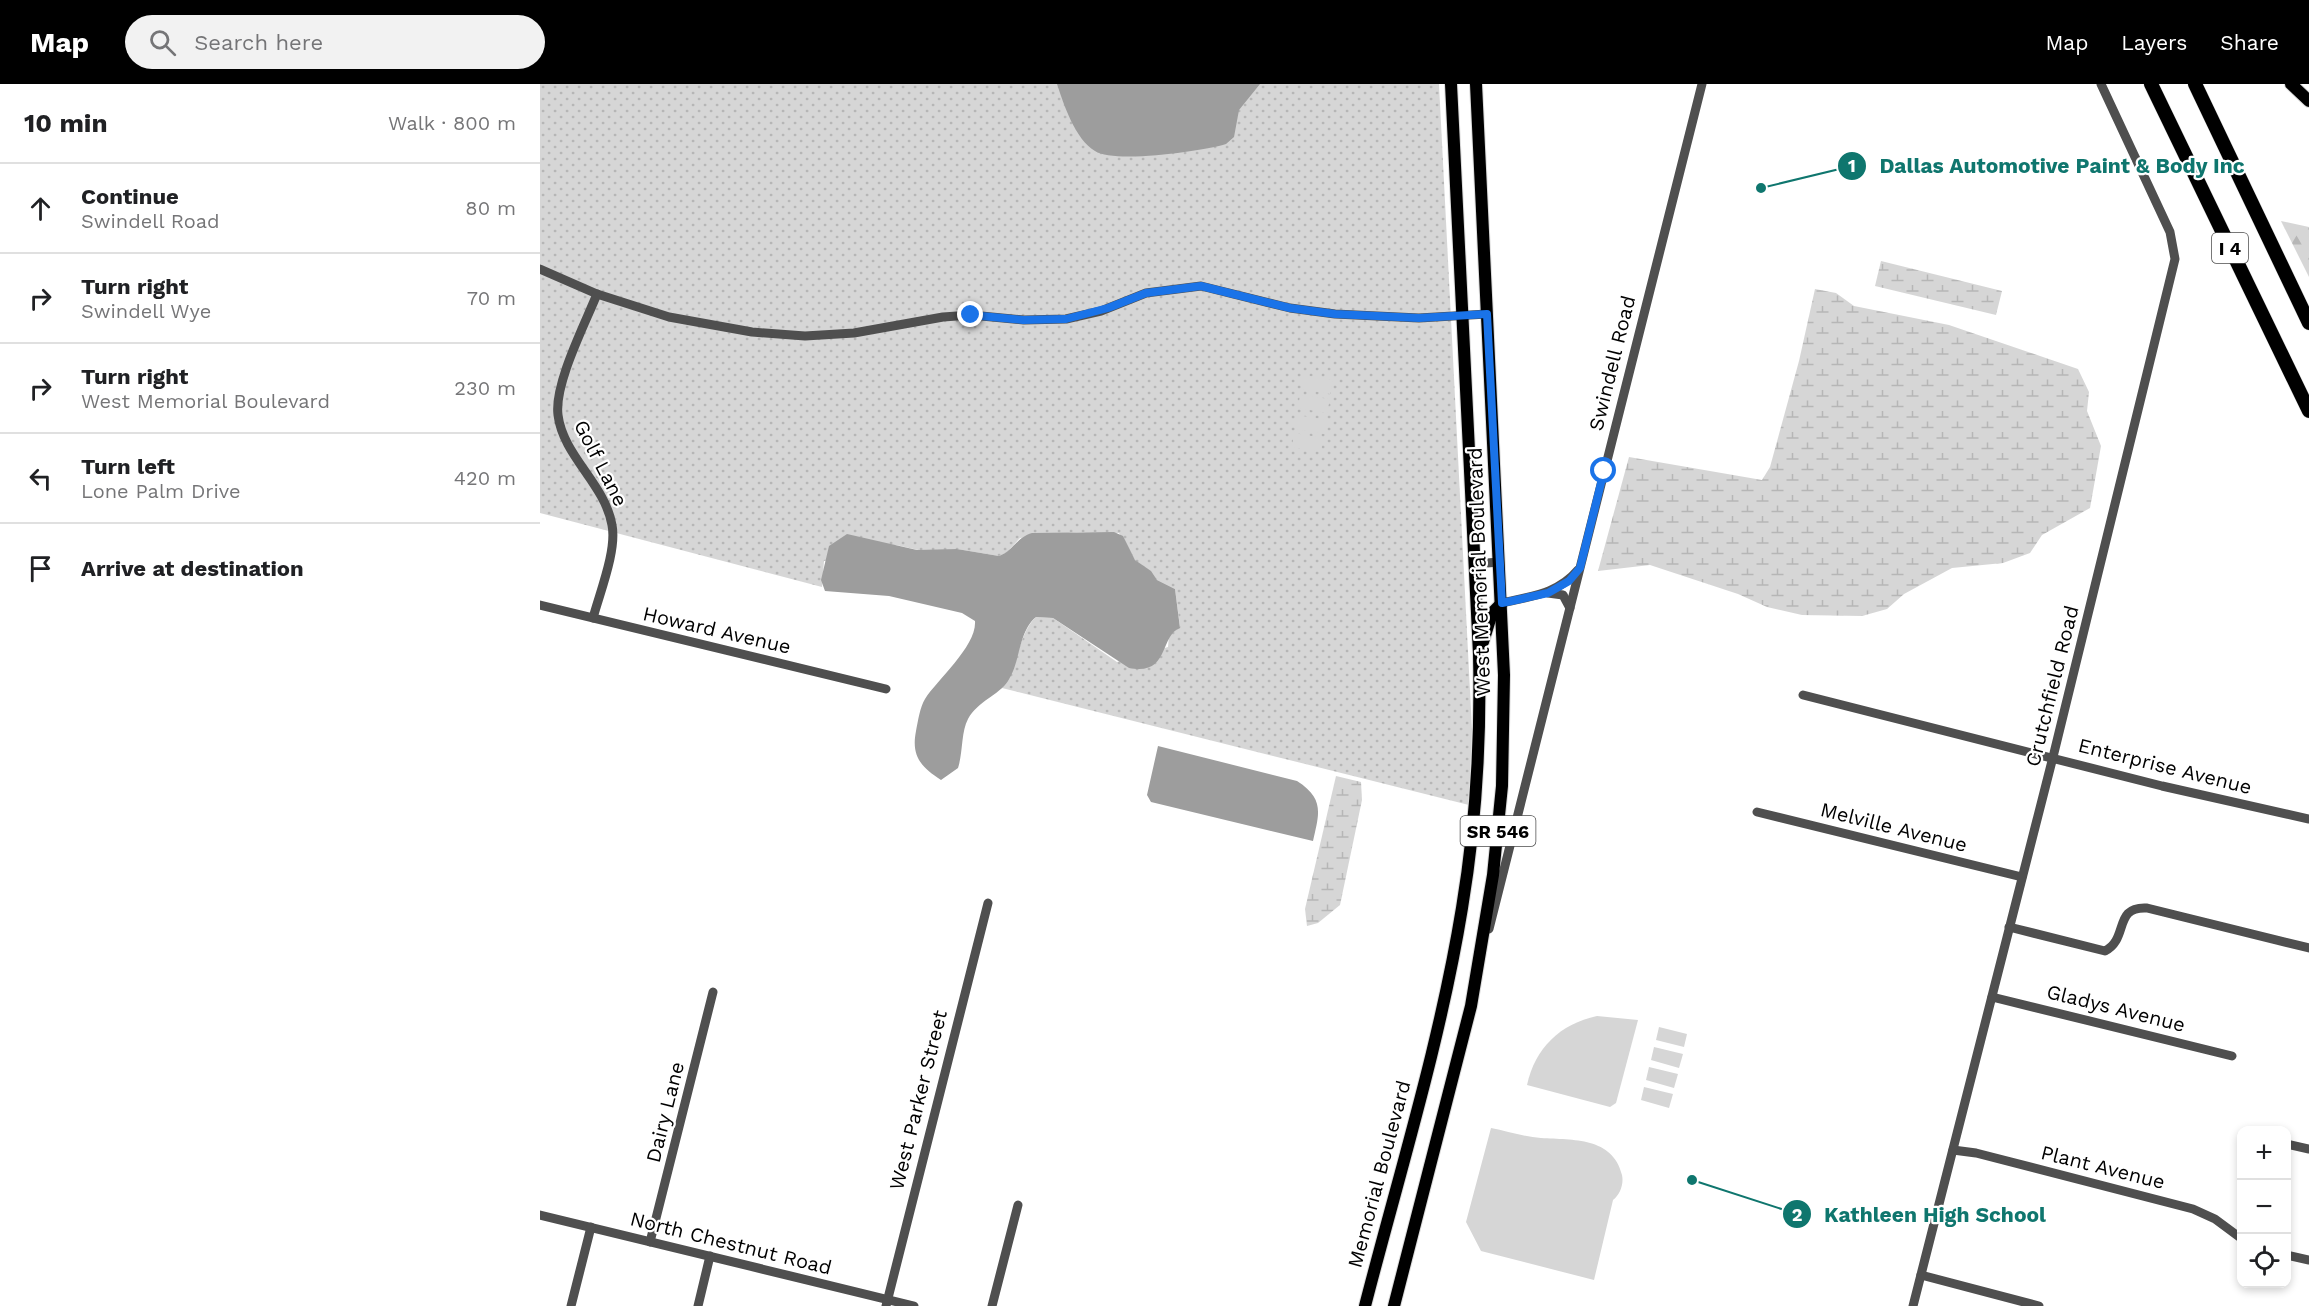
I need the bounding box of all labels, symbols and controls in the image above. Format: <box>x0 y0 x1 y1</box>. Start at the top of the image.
search box <box>125 15 545 69</box>
text: Map <box>30 26 89 59</box>
icon: search <box>146 26 179 59</box>
text: Search here <box>194 30 323 55</box>
text: Map <box>2045 30 2088 55</box>
text: Layers <box>2121 30 2187 55</box>
text: Share <box>2220 30 2279 55</box>
text: 10 min <box>24 108 108 138</box>
text: Walk · 800 m <box>388 111 516 135</box>
callout: Dallas Automotive Paint & Body Inc <box>1837 147 2257 186</box>
text: Dallas Automotive Paint & Body Inc <box>1879 153 2245 178</box>
text: 1 <box>1848 155 1856 176</box>
text: Continue <box>81 184 179 209</box>
icon: ahead <box>24 192 57 225</box>
text: 80 m <box>465 196 516 220</box>
text: Swindell Road <box>81 209 220 233</box>
road number: I 4 <box>2212 233 2248 263</box>
text: Turn right <box>81 274 188 299</box>
icon: right <box>24 282 57 315</box>
text: 70 m <box>467 286 516 310</box>
street label: Swindell Road <box>1584 293 1640 433</box>
text: Swindell Wye <box>81 299 211 323</box>
route end <box>957 301 983 327</box>
text: Turn right <box>81 364 188 389</box>
icon: right <box>24 372 57 405</box>
text: 230 m <box>454 376 516 400</box>
text: West Memorial Boulevard <box>81 389 330 413</box>
street label: Golf Lane <box>569 416 633 510</box>
street label: West Memorial Boulevard <box>1463 447 1495 697</box>
text: Turn left <box>81 454 175 479</box>
route start <box>1590 457 1616 483</box>
icon: left <box>24 462 57 495</box>
text: 420 m <box>454 466 516 490</box>
text: Lone Palm Drive <box>81 479 241 503</box>
icon: arrive <box>24 552 57 585</box>
text: Arrive at destination <box>81 556 304 581</box>
street label: Howard Avenue <box>641 601 793 659</box>
street label: Crutchfield Road <box>2020 603 2084 769</box>
street label: Enterprise Avenue <box>2076 733 2254 799</box>
street label: Melville Avenue <box>1818 797 1970 857</box>
road number: SR 546 <box>1460 816 1536 846</box>
street label: Gladys Avenue <box>2044 979 2188 1037</box>
street label: West Parker Street <box>884 1007 952 1193</box>
street label: Dairy Lane <box>641 1059 689 1165</box>
street label: Memorial Boulevard <box>1342 1078 1416 1270</box>
map controls <box>2237 1126 2291 1288</box>
button: + <box>2237 1126 2291 1180</box>
street label: Plant Avenue <box>2038 1140 2168 1194</box>
button: − <box>2237 1180 2291 1234</box>
callout: Kathleen High School <box>1782 1195 2058 1234</box>
text: Kathleen High School <box>1824 1202 2046 1227</box>
text: 2 <box>1792 1204 1802 1225</box>
street label: North Chestnut Road <box>628 1206 834 1280</box>
button: locate <box>2237 1234 2291 1288</box>

